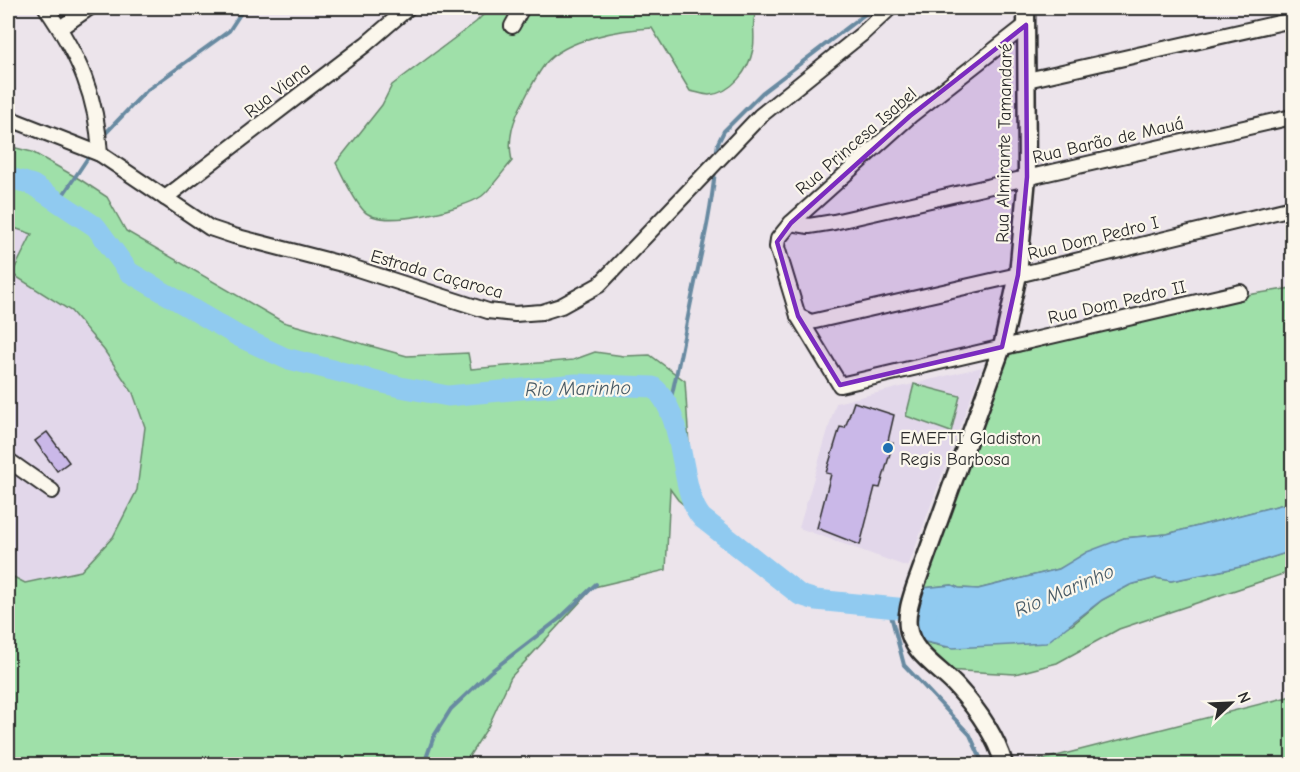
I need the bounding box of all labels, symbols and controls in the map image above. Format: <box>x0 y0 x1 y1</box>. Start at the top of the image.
street label: Rua Almirante Tamandaré <box>992 43 1017 243</box>
street label: Rua Viana <box>240 58 314 123</box>
street label: Rua Princesa Isabel <box>792 83 921 200</box>
street label: Rua Barão de Mauá <box>1030 113 1186 168</box>
street label: Rua Dom Pedro I <box>1025 212 1161 265</box>
street label: Estrada Caçaroca <box>368 245 506 303</box>
street label: Rua Dom Pedro II <box>1046 276 1188 329</box>
water label: Rio Marinho <box>525 376 631 401</box>
place label: EMEFTI Gladiston Regis Barbosa <box>900 428 1041 470</box>
marker: EMEFTI Gladiston Regis Barbosa <box>881 441 895 455</box>
water label: Rio Marinho <box>1011 559 1117 622</box>
north arrow <box>1201 673 1261 733</box>
text: N <box>1234 689 1254 706</box>

